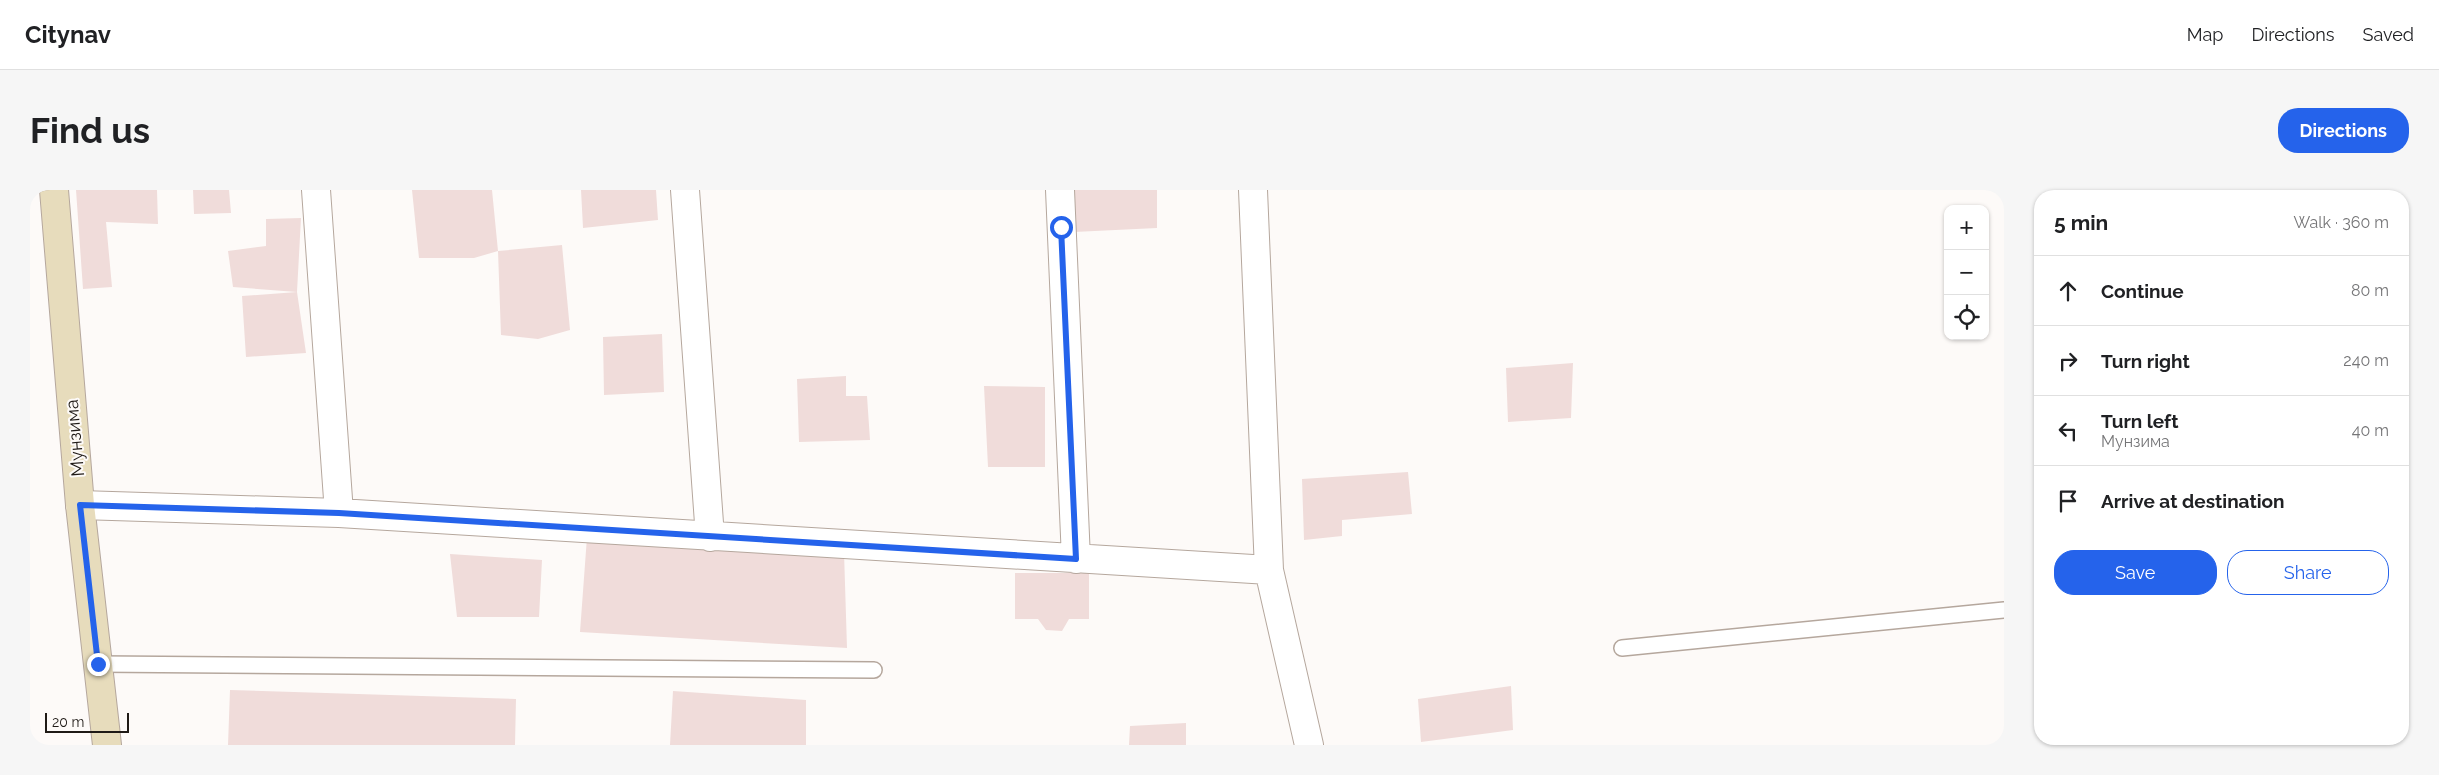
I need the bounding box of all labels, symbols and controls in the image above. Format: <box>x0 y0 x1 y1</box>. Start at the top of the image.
text: Citynav <box>25 20 111 49</box>
text: Map <box>2187 24 2223 45</box>
text: Directions <box>2251 24 2335 45</box>
text: Saved <box>2363 24 2414 45</box>
button: Directions <box>2278 108 2409 153</box>
text: Find us <box>30 110 150 151</box>
map controls <box>1944 205 1989 340</box>
button: + <box>1944 205 1989 250</box>
text: 5 min <box>2054 210 2108 235</box>
text: Walk · 360 m <box>2294 213 2389 232</box>
route start <box>1050 216 1073 239</box>
button: − <box>1944 250 1989 295</box>
icon: ahead <box>2054 277 2082 305</box>
text: Continue <box>2101 280 2184 302</box>
text: 80 m <box>2351 281 2389 300</box>
button: locate <box>1944 295 1989 340</box>
icon: right <box>2054 347 2082 375</box>
text: Turn right <box>2101 350 2190 372</box>
text: 240 m <box>2343 351 2389 370</box>
street label: Мунзима <box>61 399 88 478</box>
text: Turn left <box>2101 410 2178 432</box>
icon: left <box>2054 417 2082 445</box>
text: 40 m <box>2352 421 2389 440</box>
text: Мунзима <box>2101 432 2170 451</box>
icon: arrive <box>2054 487 2082 515</box>
text: Arrive at destination <box>2101 490 2285 512</box>
button: Save <box>2054 550 2217 595</box>
button: Share <box>2227 550 2389 595</box>
route end <box>87 653 110 676</box>
scale bar <box>45 710 129 733</box>
text: 20 m <box>52 714 84 730</box>

